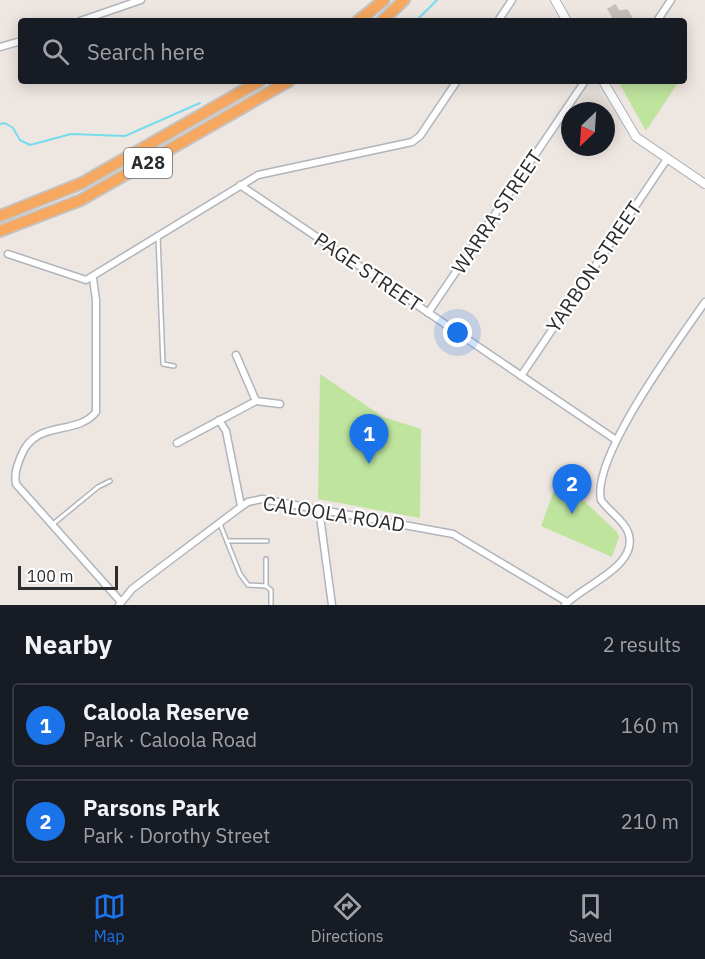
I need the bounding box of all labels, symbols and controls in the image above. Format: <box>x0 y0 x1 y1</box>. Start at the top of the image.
search box <box>18 18 687 84</box>
icon: search <box>39 35 72 68</box>
text: Search here <box>87 37 205 66</box>
north arrow <box>561 102 615 156</box>
street label: WARRA STREET <box>445 144 548 279</box>
road number: A28 <box>124 148 172 178</box>
street label: YARBON STREET <box>540 196 648 338</box>
street label: PAGE STREET <box>309 226 427 318</box>
your location <box>443 318 472 347</box>
pin: 1 <box>350 414 388 464</box>
pin: 2 <box>552 464 592 514</box>
street label: CALOOLA ROAD <box>261 489 407 538</box>
scale bar <box>18 563 118 590</box>
text: 100 m <box>27 566 74 586</box>
text: Nearby <box>24 627 112 661</box>
text: 2 results <box>603 631 681 658</box>
text: Caloola Reserve <box>83 697 249 726</box>
text: 1 <box>40 712 52 739</box>
text: 160 m <box>621 712 679 739</box>
text: Park · Caloola Road <box>83 726 257 753</box>
text: Parsons Park <box>83 793 220 822</box>
text: 2 <box>40 808 52 835</box>
text: 210 m <box>621 808 679 835</box>
text: Park · Dorothy Street <box>83 822 270 849</box>
tab: Map <box>93 890 126 946</box>
tab: Directions <box>311 890 384 946</box>
tab: Saved <box>569 890 612 946</box>

